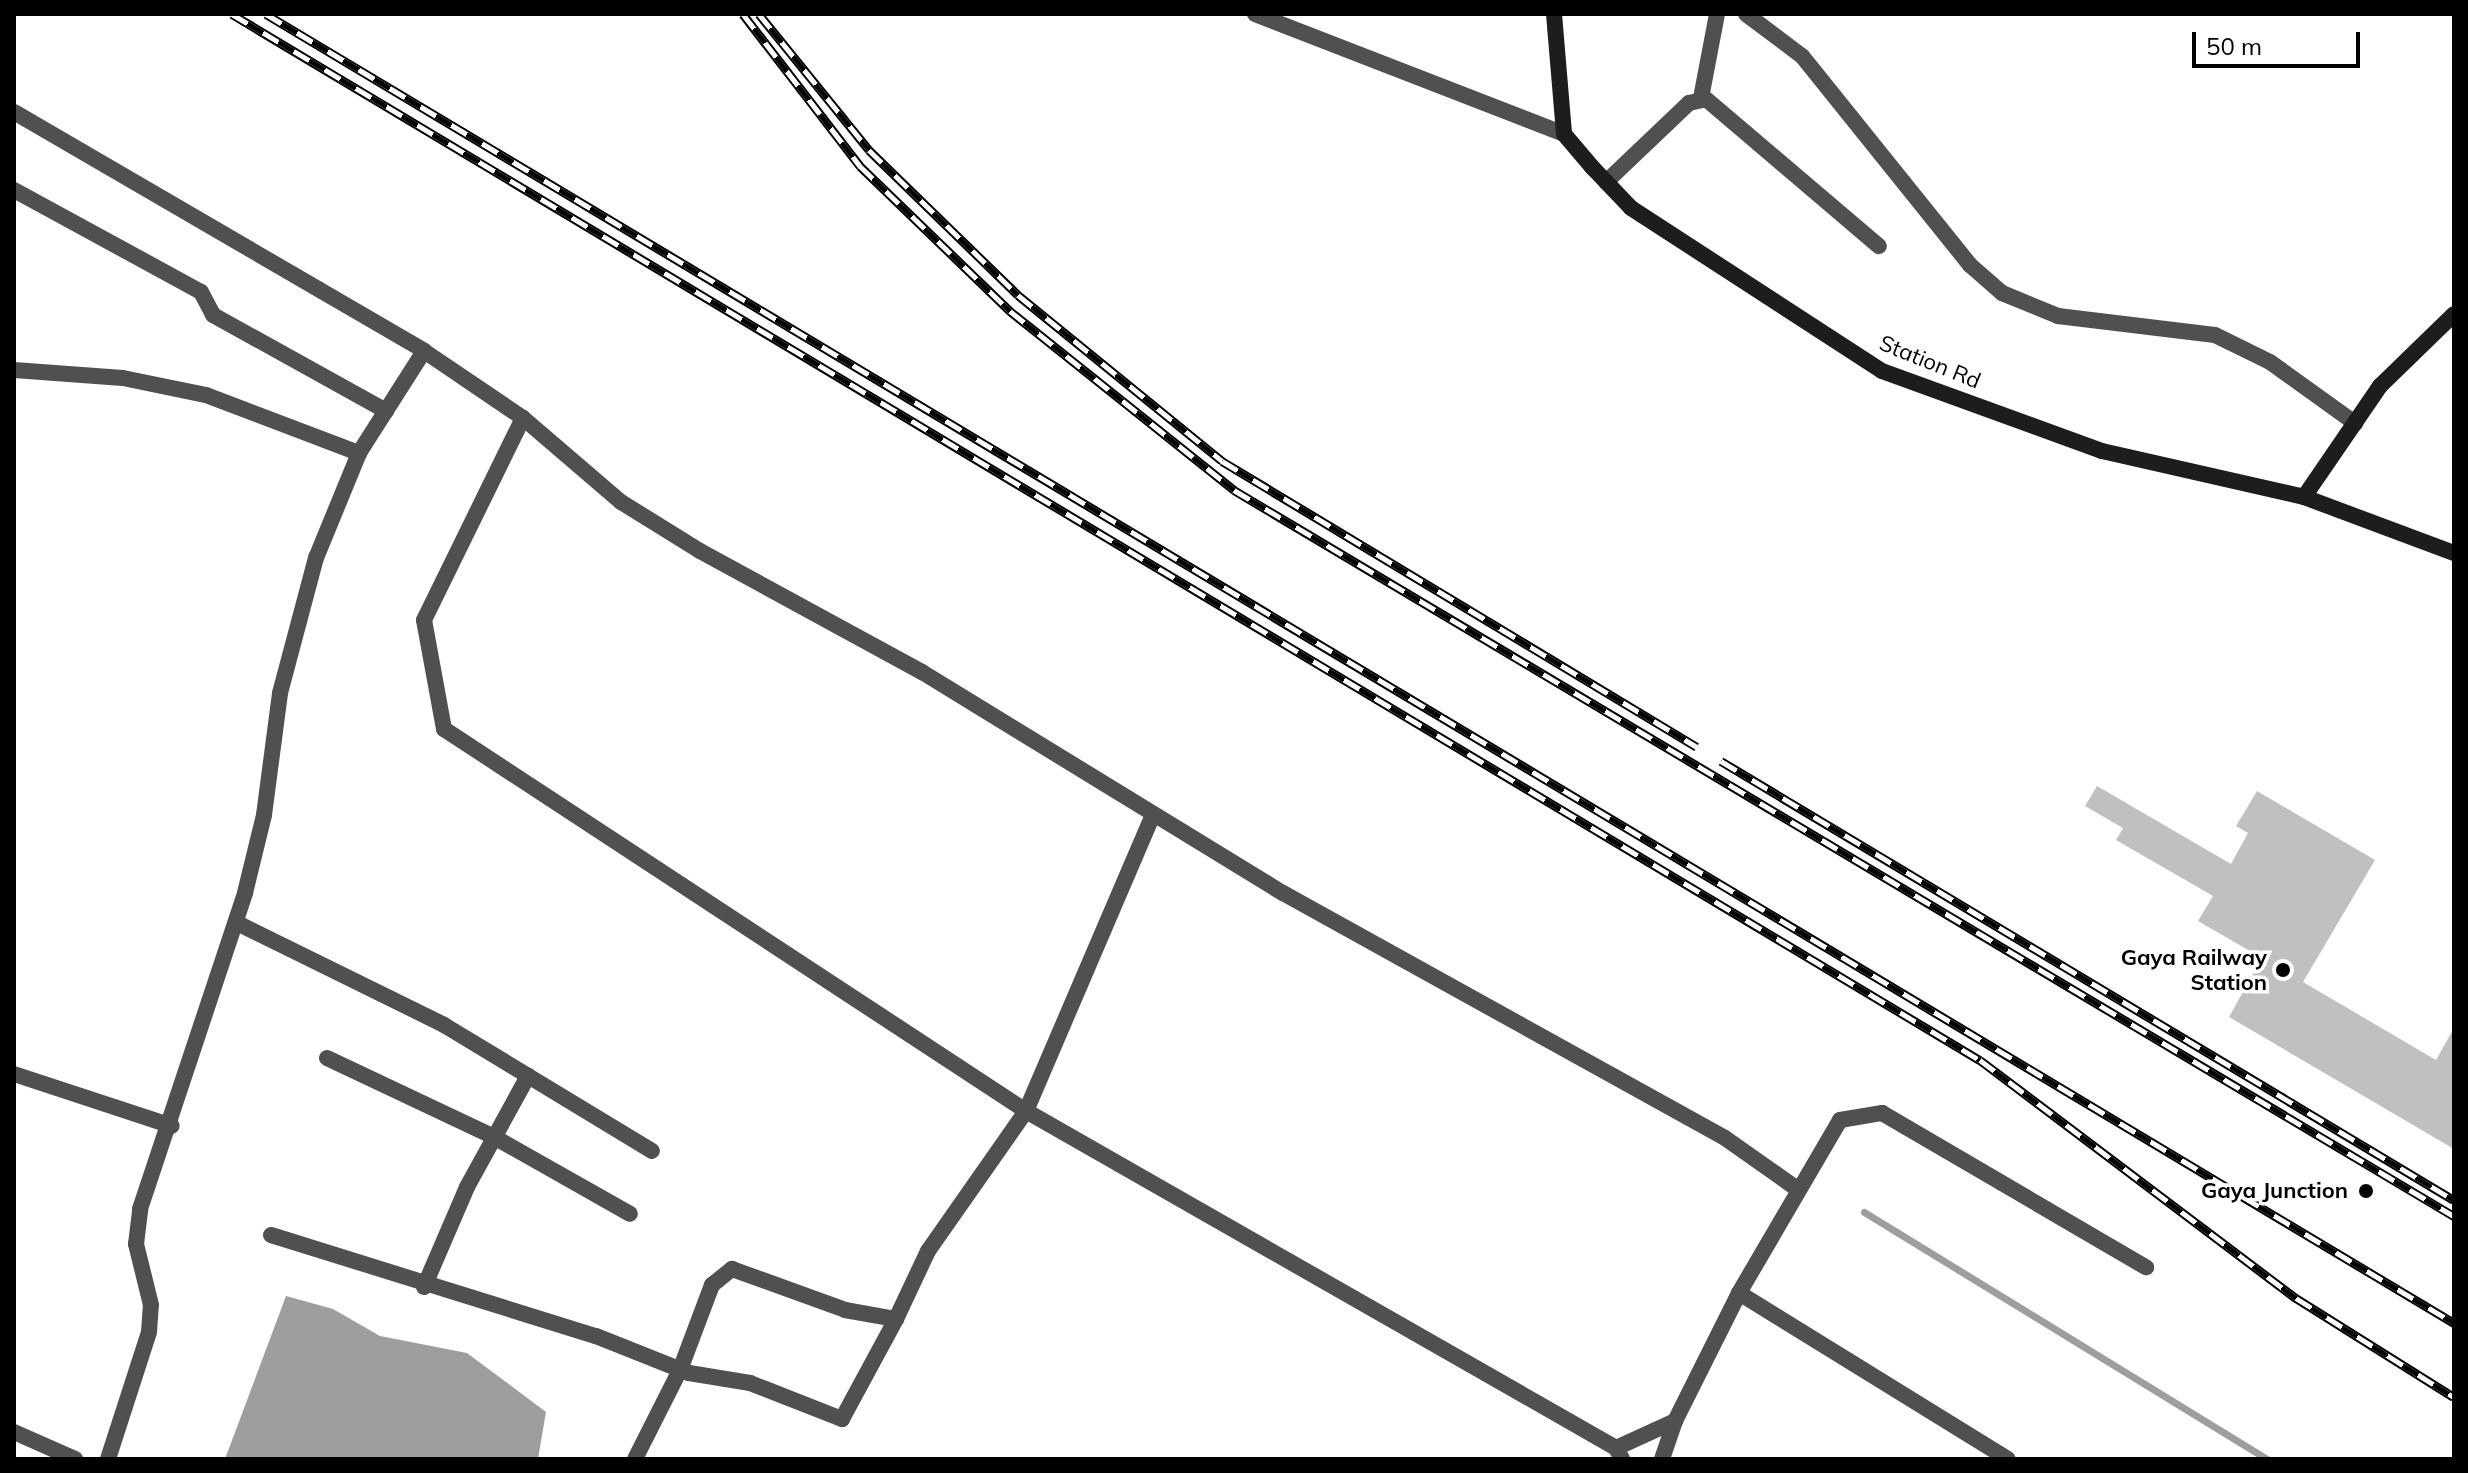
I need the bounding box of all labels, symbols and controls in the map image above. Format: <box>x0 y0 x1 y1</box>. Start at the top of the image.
scale bar <box>2196 16 2364 66</box>
text: 50 m <box>2206 31 2262 61</box>
street label: Station Rd <box>1876 330 1984 394</box>
place label: Gaya Railway Station <box>2121 944 2267 996</box>
marker: Gaya Railway Station <box>2274 961 2292 979</box>
place label: Gaya Junction <box>2201 1178 2348 1204</box>
marker: Gaya Junction <box>2355 1180 2377 1202</box>

